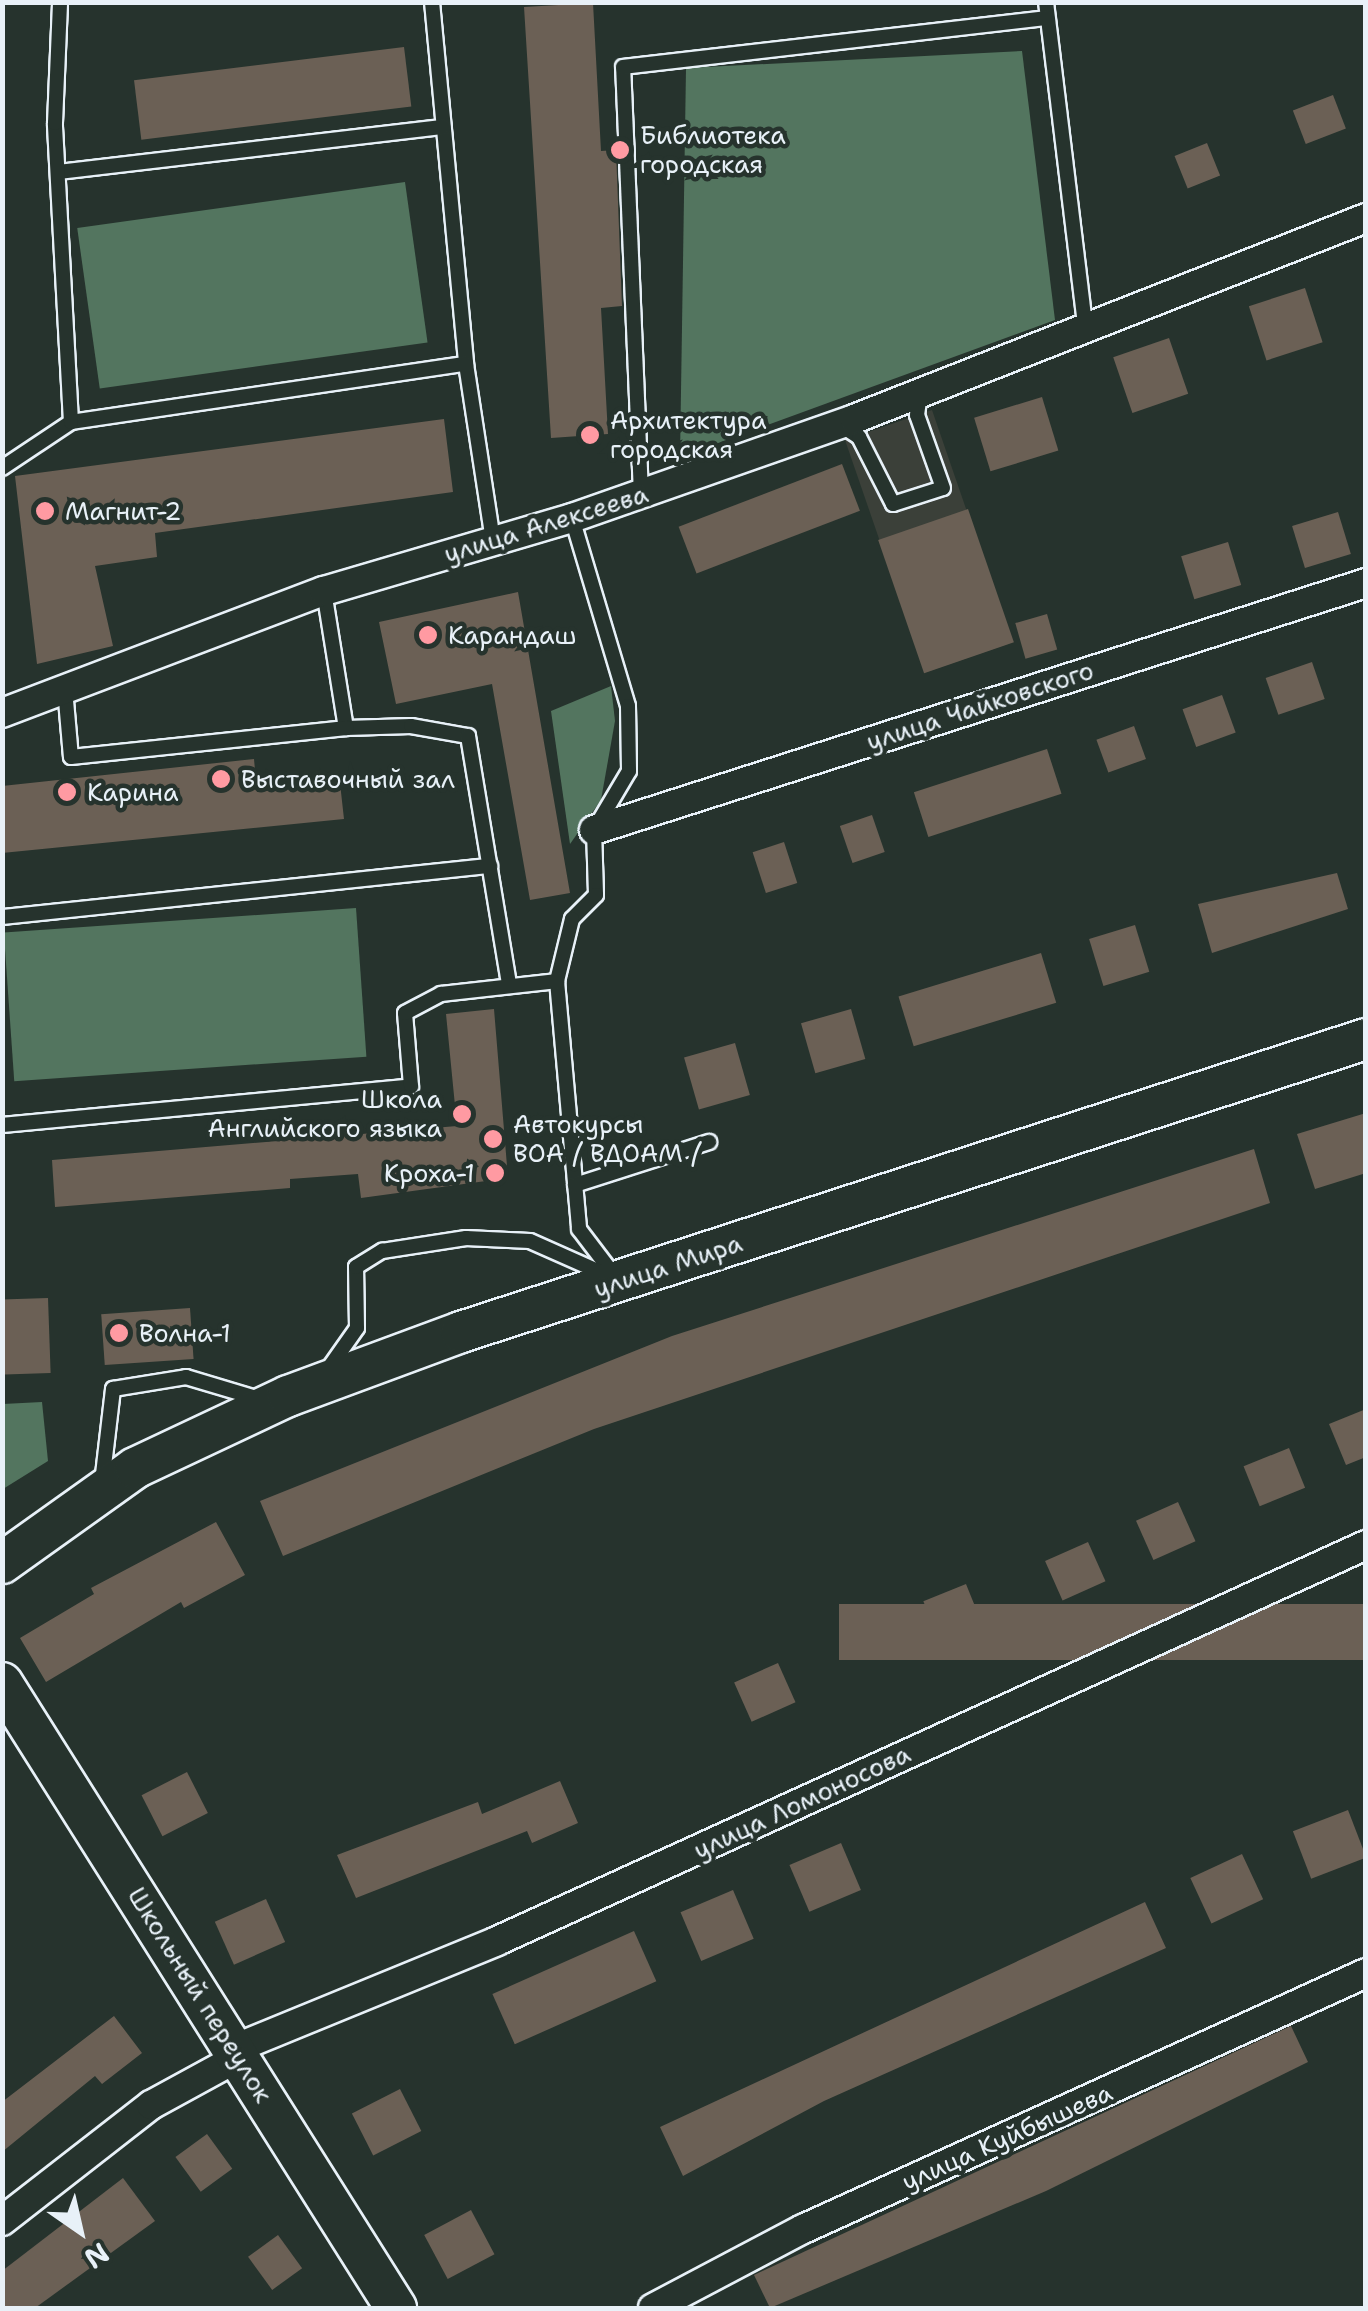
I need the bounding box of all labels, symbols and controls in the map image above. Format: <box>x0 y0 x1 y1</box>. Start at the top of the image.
place label: Библиотека городская <box>640 121 786 180</box>
marker: Библиотека городская <box>609 139 631 161</box>
place label: Архитектура городская <box>610 406 766 465</box>
marker: Архитектура городская <box>579 424 601 446</box>
street label: улица Алексеева <box>440 479 652 569</box>
place label: Магнит-2 <box>65 496 182 526</box>
marker: Магнит-2 <box>34 500 56 522</box>
place label: Карандаш <box>448 620 576 650</box>
marker: Карандаш <box>417 624 439 646</box>
street label: улица Чайковского <box>863 655 1097 757</box>
place label: Выставочный зал <box>241 764 455 794</box>
marker: Выставочный зал <box>210 768 232 790</box>
place label: Карина <box>87 777 178 807</box>
marker: Карина <box>56 781 78 803</box>
place label: Школа Английского языка <box>208 1085 442 1144</box>
marker: Школа Английского языка <box>451 1103 473 1125</box>
place label: Автокурсы ВОА / ВДОАМ / <box>513 1110 700 1169</box>
marker: Автокурсы ВОА / ВДОАМ / <box>482 1128 504 1150</box>
place label: Кроха-1 <box>384 1158 475 1188</box>
marker: Кроха-1 <box>484 1162 506 1184</box>
street label: улица Мира <box>590 1228 746 1304</box>
place label: Волна-1 <box>139 1318 231 1348</box>
marker: Волна-1 <box>108 1322 130 1344</box>
street label: улица Ломоносова <box>689 1739 915 1865</box>
street label: Школьный переулок <box>121 1882 279 2108</box>
street label: улица Куйбышева <box>897 2077 1117 2197</box>
north arrow <box>30 2181 130 2281</box>
text: N <box>77 2234 117 2278</box>

